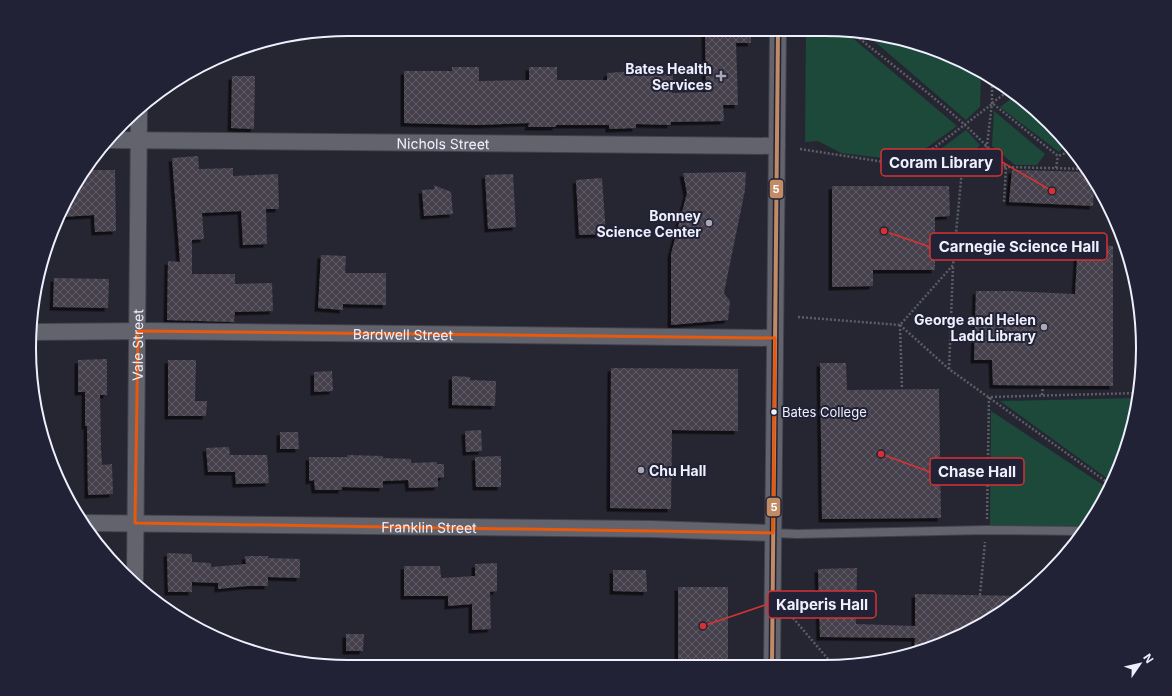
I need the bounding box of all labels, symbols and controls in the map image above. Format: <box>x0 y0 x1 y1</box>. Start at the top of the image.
place label: Bates Health Services <box>625 60 712 93</box>
marker: Bates Health Services <box>715 70 727 82</box>
street label: Nichols Street <box>396 134 490 152</box>
callout: Coram Library <box>881 149 1002 176</box>
text: Coram Library <box>889 153 993 172</box>
line badge: 5 <box>769 179 784 199</box>
text: 5 <box>772 182 780 196</box>
place label: Bonney Science Center <box>596 207 702 240</box>
marker: Bonney Science Center <box>704 218 714 228</box>
callout: Carnegie Science Hall <box>930 233 1107 260</box>
text: Carnegie Science Hall <box>939 237 1099 256</box>
street label: Vale Street <box>128 309 146 381</box>
place label: George and Helen Ladd Library <box>914 311 1037 344</box>
marker: George and Helen Ladd Library <box>1039 322 1049 332</box>
street label: Bardwell Street <box>353 325 454 343</box>
place label: Bates College <box>782 404 867 420</box>
marker: Bates College <box>769 407 779 417</box>
callout: Chase Hall <box>930 458 1024 485</box>
place label: Chu Hall <box>649 462 706 479</box>
text: Chase Hall <box>938 462 1016 481</box>
marker: Chu Hall <box>636 465 646 475</box>
line badge: 5 <box>766 497 781 517</box>
text: 5 <box>770 500 778 514</box>
street label: Franklin Street <box>381 518 477 536</box>
callout: Kalperis Hall <box>768 591 876 618</box>
text: Kalperis Hall <box>776 595 868 614</box>
north arrow <box>1120 644 1160 684</box>
text: N <box>1140 651 1156 666</box>

